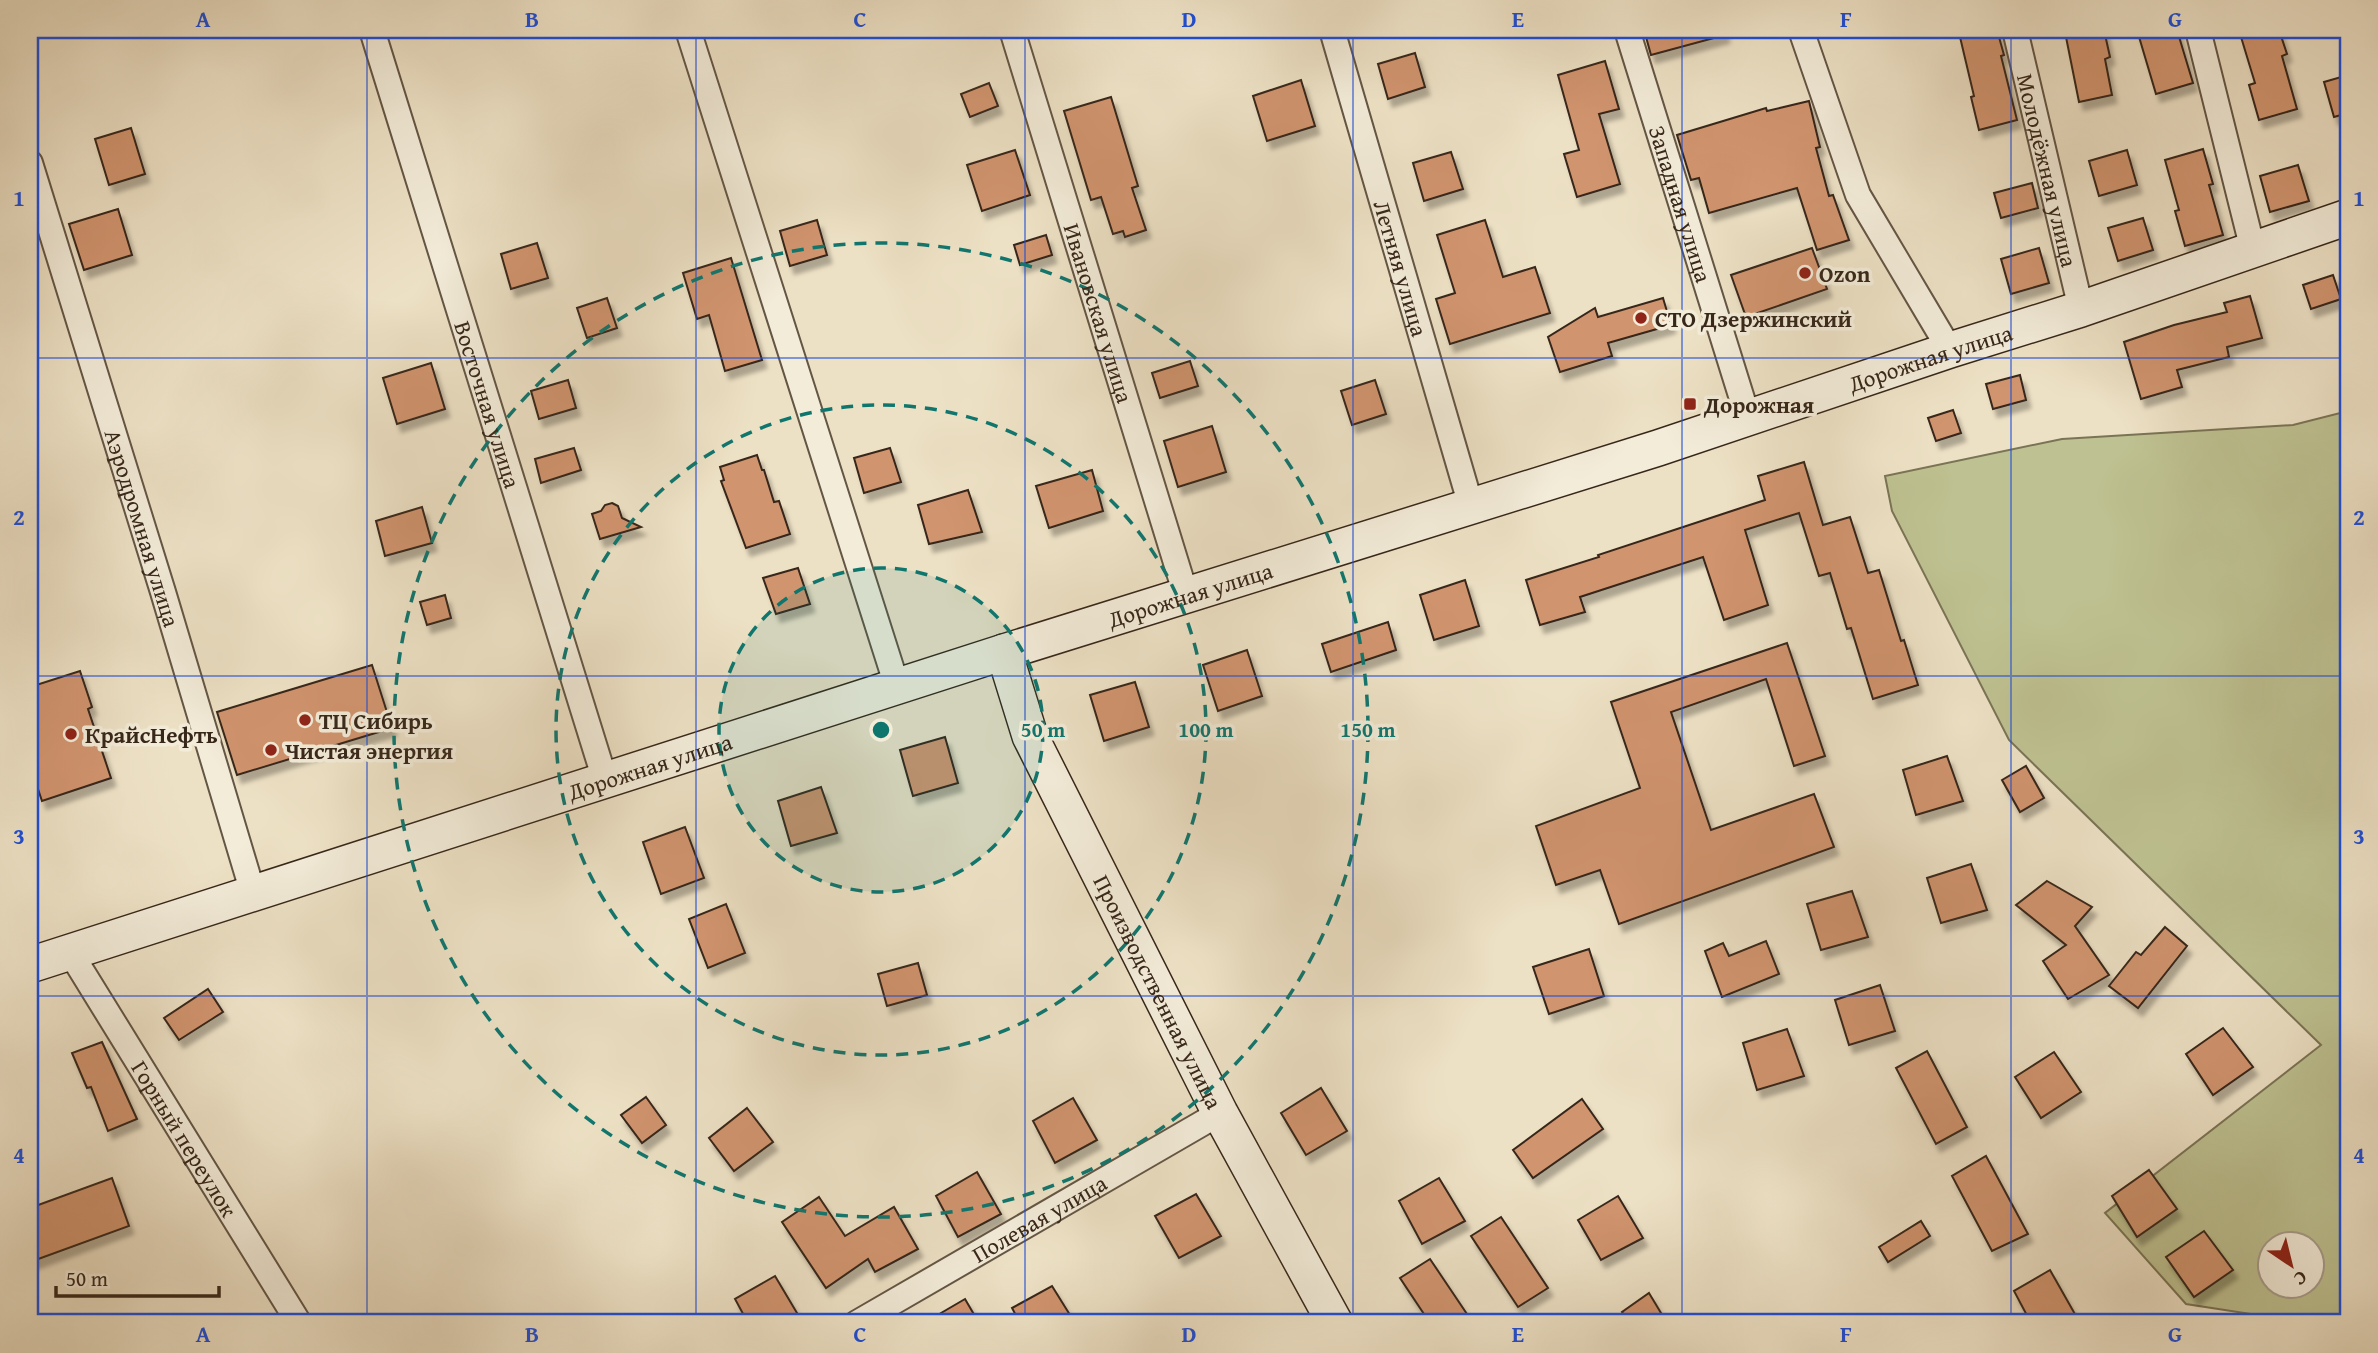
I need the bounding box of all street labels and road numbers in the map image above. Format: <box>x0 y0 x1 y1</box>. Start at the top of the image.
street label: Молодёжная улица <box>2009 70 2087 270</box>
street label: Западная улица <box>1641 121 1721 286</box>
street label: Летняя улица <box>1366 196 1437 340</box>
street label: Ивановская улица <box>1056 219 1142 407</box>
street label: Дорожная улица <box>1843 315 2016 400</box>
street label: Восточная улица <box>447 317 530 492</box>
street label: Аэродромная улица <box>97 425 189 631</box>
street label: Дорожная улица <box>1103 553 1277 635</box>
street label: Дорожная улица <box>563 724 736 808</box>
street label: Производственная улица <box>1086 869 1232 1114</box>
street label: Горный переулок <box>124 1054 246 1223</box>
street label: Полевая улица <box>965 1166 1112 1270</box>

